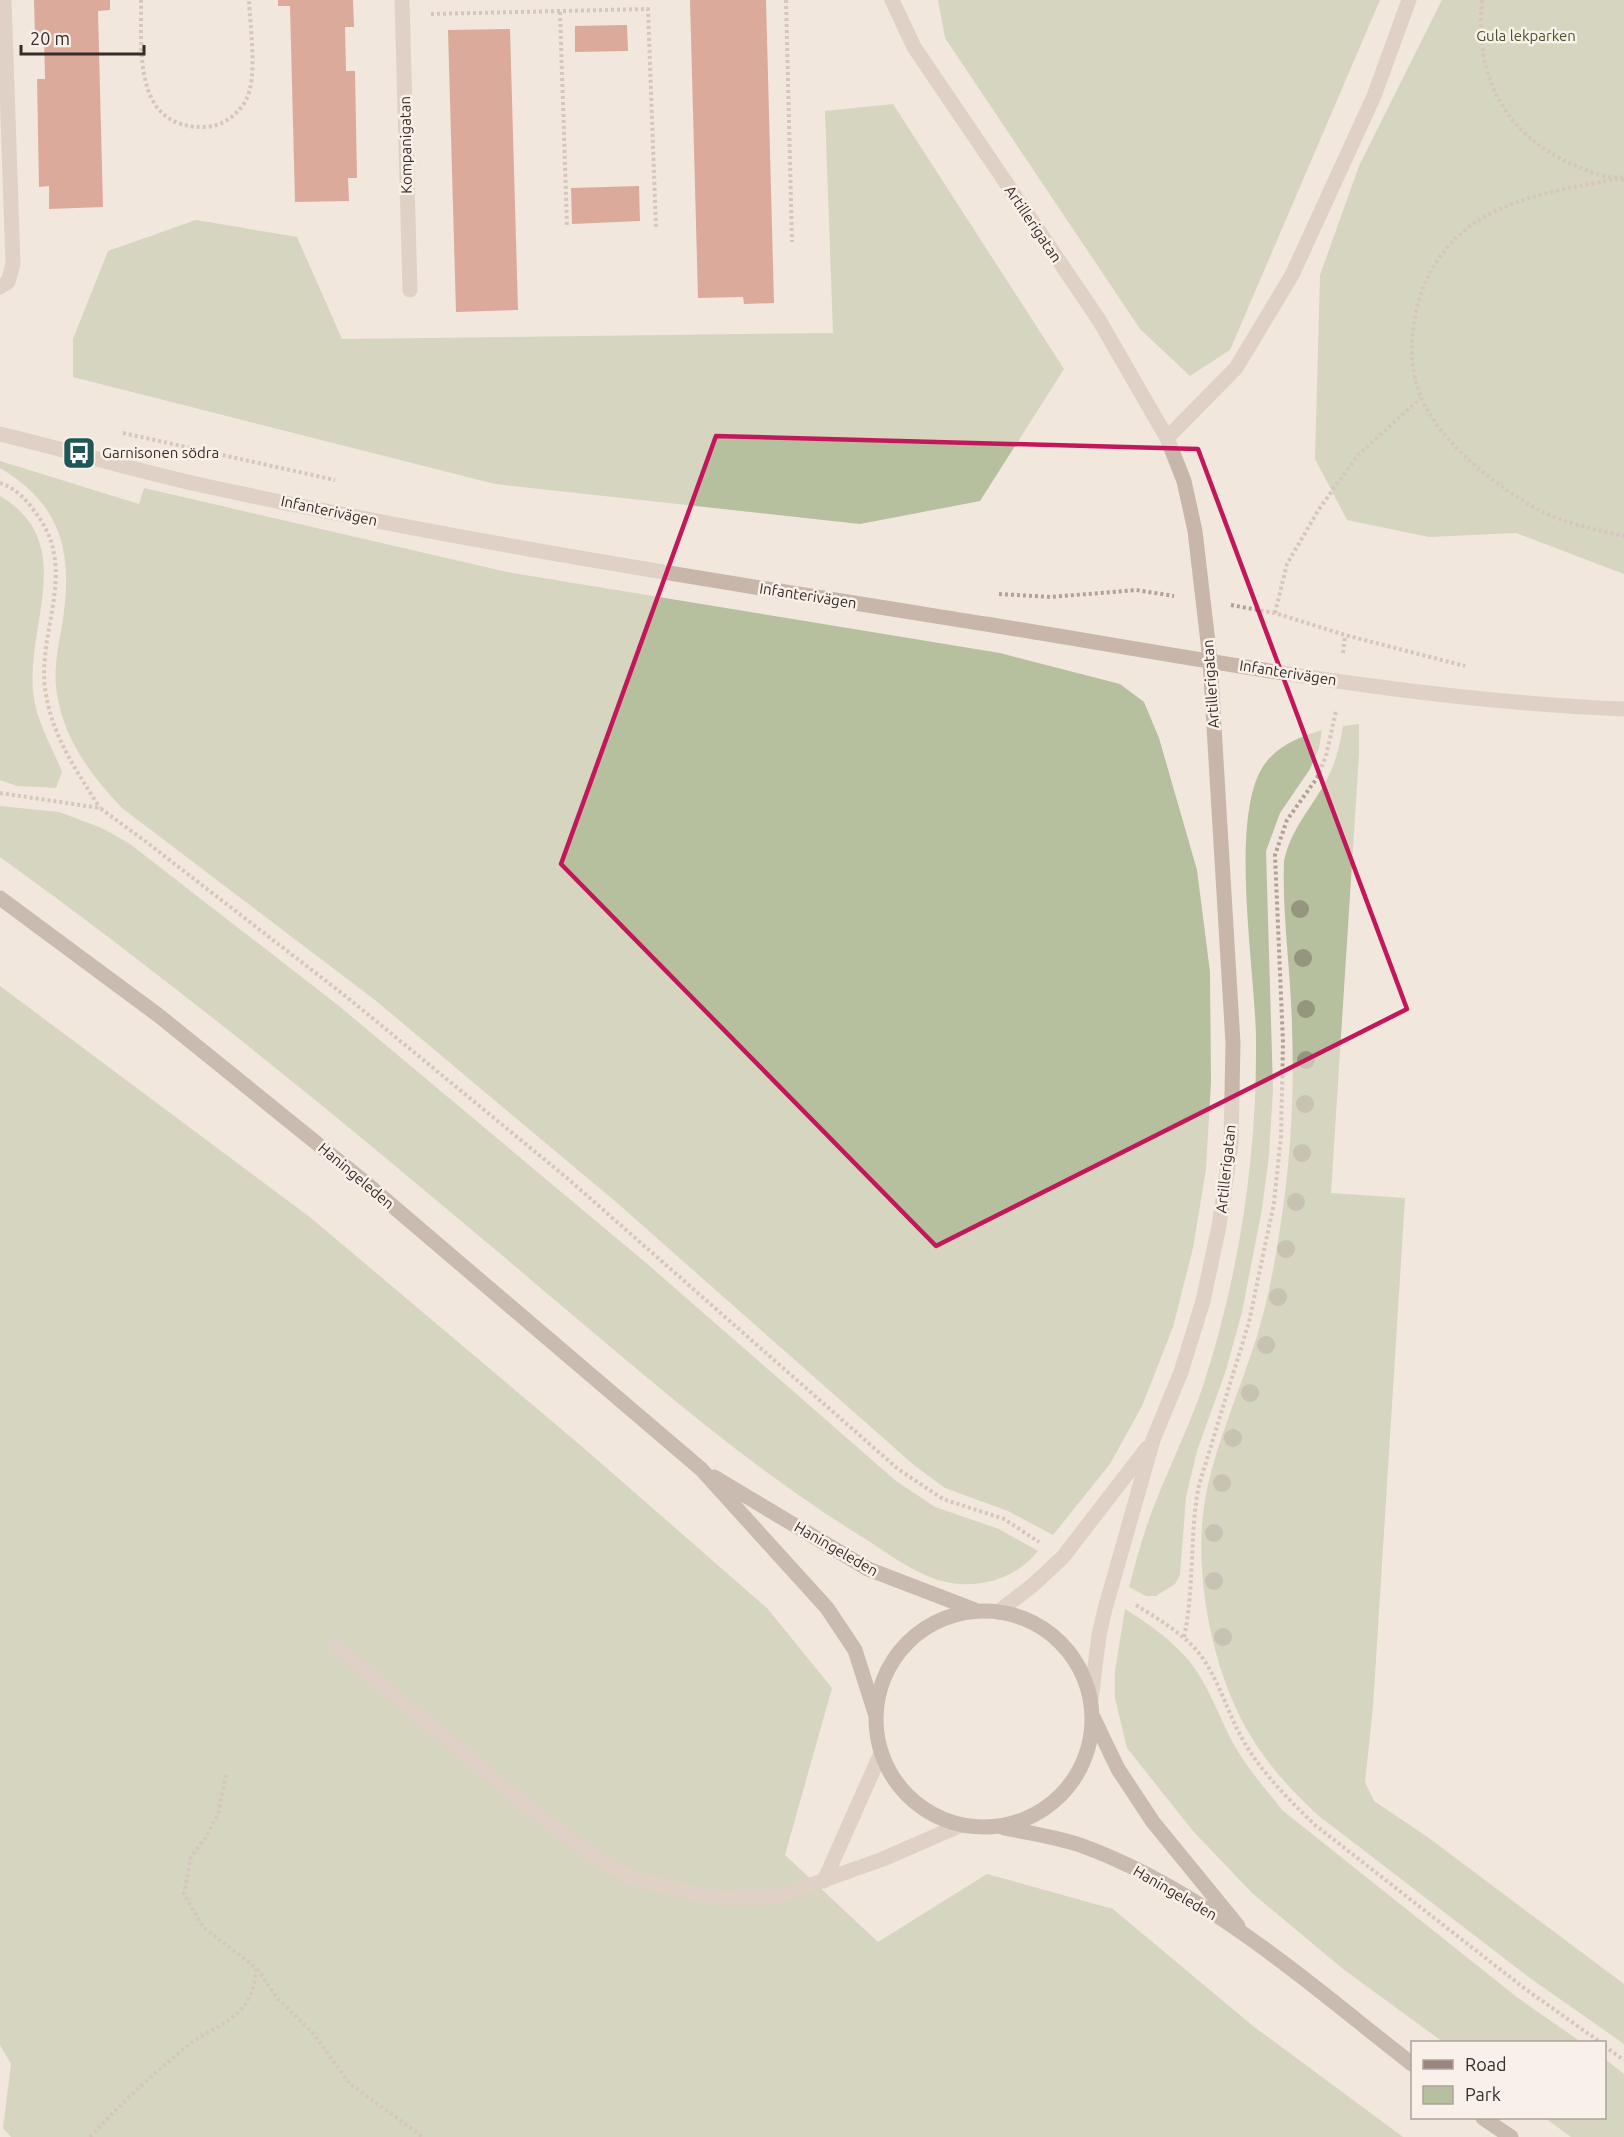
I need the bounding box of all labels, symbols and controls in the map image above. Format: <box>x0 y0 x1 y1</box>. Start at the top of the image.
scale bar <box>21 18 144 56</box>
park label: Gula lekparken <box>1476 27 1576 44</box>
text: 20 m <box>30 28 70 48</box>
street label: Kompanigatan <box>396 96 415 194</box>
street label: Artillerigatan <box>1002 182 1065 265</box>
bus stop icon: Garnisonen södra <box>61 435 97 471</box>
place label: Garnisonen södra <box>102 444 219 461</box>
street label: Infanterivägen <box>279 492 379 529</box>
street label: Infanterivägen <box>758 579 858 612</box>
street label: Artillerigatan <box>1199 639 1222 729</box>
street label: Infanterivägen <box>1238 656 1338 689</box>
street label: Artillerigatan <box>1212 1124 1239 1214</box>
street label: Haningeleden <box>315 1139 398 1212</box>
street label: Haningeleden <box>791 1518 881 1579</box>
street label: Haningeleden <box>1130 1862 1220 1923</box>
legend <box>1411 2041 1606 2119</box>
text: Road <box>1465 2054 1507 2074</box>
text: Park <box>1465 2084 1501 2104</box>

